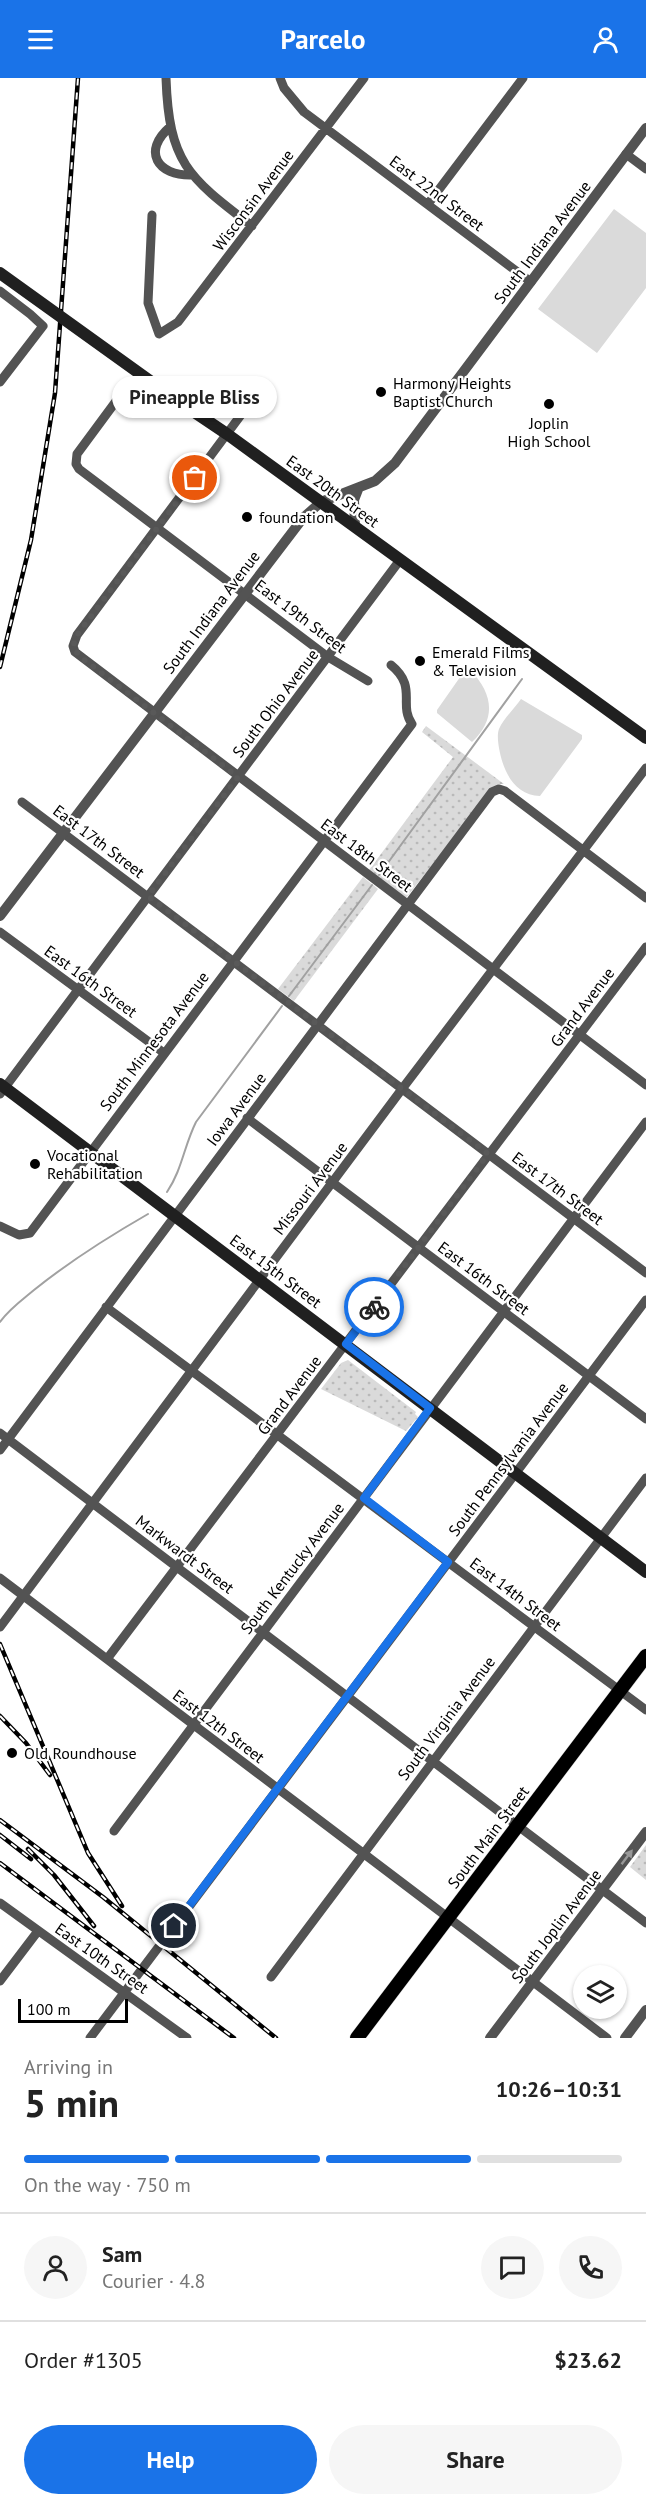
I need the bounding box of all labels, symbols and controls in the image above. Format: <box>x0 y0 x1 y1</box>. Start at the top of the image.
text: Parcelo <box>281 22 365 56</box>
icon: menu <box>24 23 57 56</box>
icon: person <box>589 23 622 56</box>
street label: Wisconsin Avenue <box>208 145 298 255</box>
street label: East 22nd Street <box>386 151 489 235</box>
street label: South Indiana Avenue <box>489 177 595 307</box>
place label: Harmony Heights Baptist Church <box>393 373 512 411</box>
callout: Pineapple Bliss <box>112 376 278 418</box>
text: Pineapple Bliss <box>129 384 260 410</box>
marker: Harmony Heights Baptist Church <box>374 385 388 399</box>
marker: Joplin High School <box>542 397 556 411</box>
place label: Joplin High School <box>508 413 591 451</box>
street label: East 20th Street <box>283 451 384 532</box>
pin <box>169 452 220 503</box>
icon: bag <box>178 461 211 494</box>
place label: foundation <box>259 507 333 527</box>
marker: foundation <box>240 510 254 524</box>
street label: South Indiana Avenue <box>158 547 264 677</box>
street label: East 19th Street <box>251 575 351 657</box>
place label: Emerald Films & Television <box>432 642 530 680</box>
street label: South Ohio Avenue <box>228 645 322 761</box>
marker: Emerald Films & Television <box>413 654 427 668</box>
street label: East 17th Street <box>49 800 149 882</box>
street label: East 18th Street <box>317 814 417 896</box>
street label: East 16th Street <box>41 941 142 1022</box>
street label: Grand Avenue <box>546 963 618 1051</box>
street label: South Minnesota Avenue <box>95 967 213 1115</box>
street label: Iowa Avenue <box>202 1068 270 1150</box>
street label: Missouri Avenue <box>269 1138 351 1238</box>
place label: Vocational Rehabilitation <box>46 1145 143 1183</box>
street label: East 17th Street <box>508 1147 608 1229</box>
marker: Vocational Rehabilitation <box>28 1157 42 1171</box>
street label: East 15th Street <box>226 1230 326 1312</box>
street label: East 16th Street <box>434 1237 534 1319</box>
courier <box>344 1277 404 1337</box>
icon: bike <box>358 1291 391 1324</box>
street label: Grand Avenue <box>253 1351 325 1439</box>
street label: South Pennsylvania Avenue <box>444 1378 572 1540</box>
street label: South Kentucky Avenue <box>236 1498 348 1638</box>
street label: Markwardt Street <box>132 1511 239 1598</box>
street label: East 14th Street <box>466 1553 566 1635</box>
street label: South Virginia Avenue <box>393 1652 499 1784</box>
street label: East 12th Street <box>169 1685 269 1767</box>
place label: Old Roundhouse <box>24 1743 137 1763</box>
marker: Old Roundhouse <box>5 1746 19 1760</box>
street label: South Main Street <box>443 1781 533 1892</box>
one-way arrow <box>621 1850 633 1866</box>
street label: South Joplin Avenue <box>507 1865 605 1987</box>
pin <box>148 1900 199 1951</box>
icon: home <box>157 1909 190 1942</box>
street label: East 10th Street <box>51 1918 153 1998</box>
map controls <box>573 1965 627 2019</box>
button: layers <box>573 1965 627 2019</box>
scale bar <box>18 1996 128 2024</box>
text: 100 m <box>27 1999 70 2019</box>
text: Arriving in <box>24 2054 113 2080</box>
text: 10:26–10:31 <box>496 2075 622 2103</box>
text: 5 min <box>24 2077 119 2128</box>
text: On the way · 750 m <box>24 2172 191 2198</box>
button: person <box>24 2236 87 2299</box>
button: chat <box>481 2236 544 2299</box>
button: phone <box>559 2236 622 2299</box>
text: Sam <box>102 2240 142 2268</box>
text: Courier · 4.8 <box>102 2268 205 2294</box>
text: Order #1305 <box>24 2346 143 2374</box>
text: $23.62 <box>554 2346 622 2374</box>
button: Help <box>24 2425 317 2494</box>
button: Share <box>329 2425 622 2494</box>

